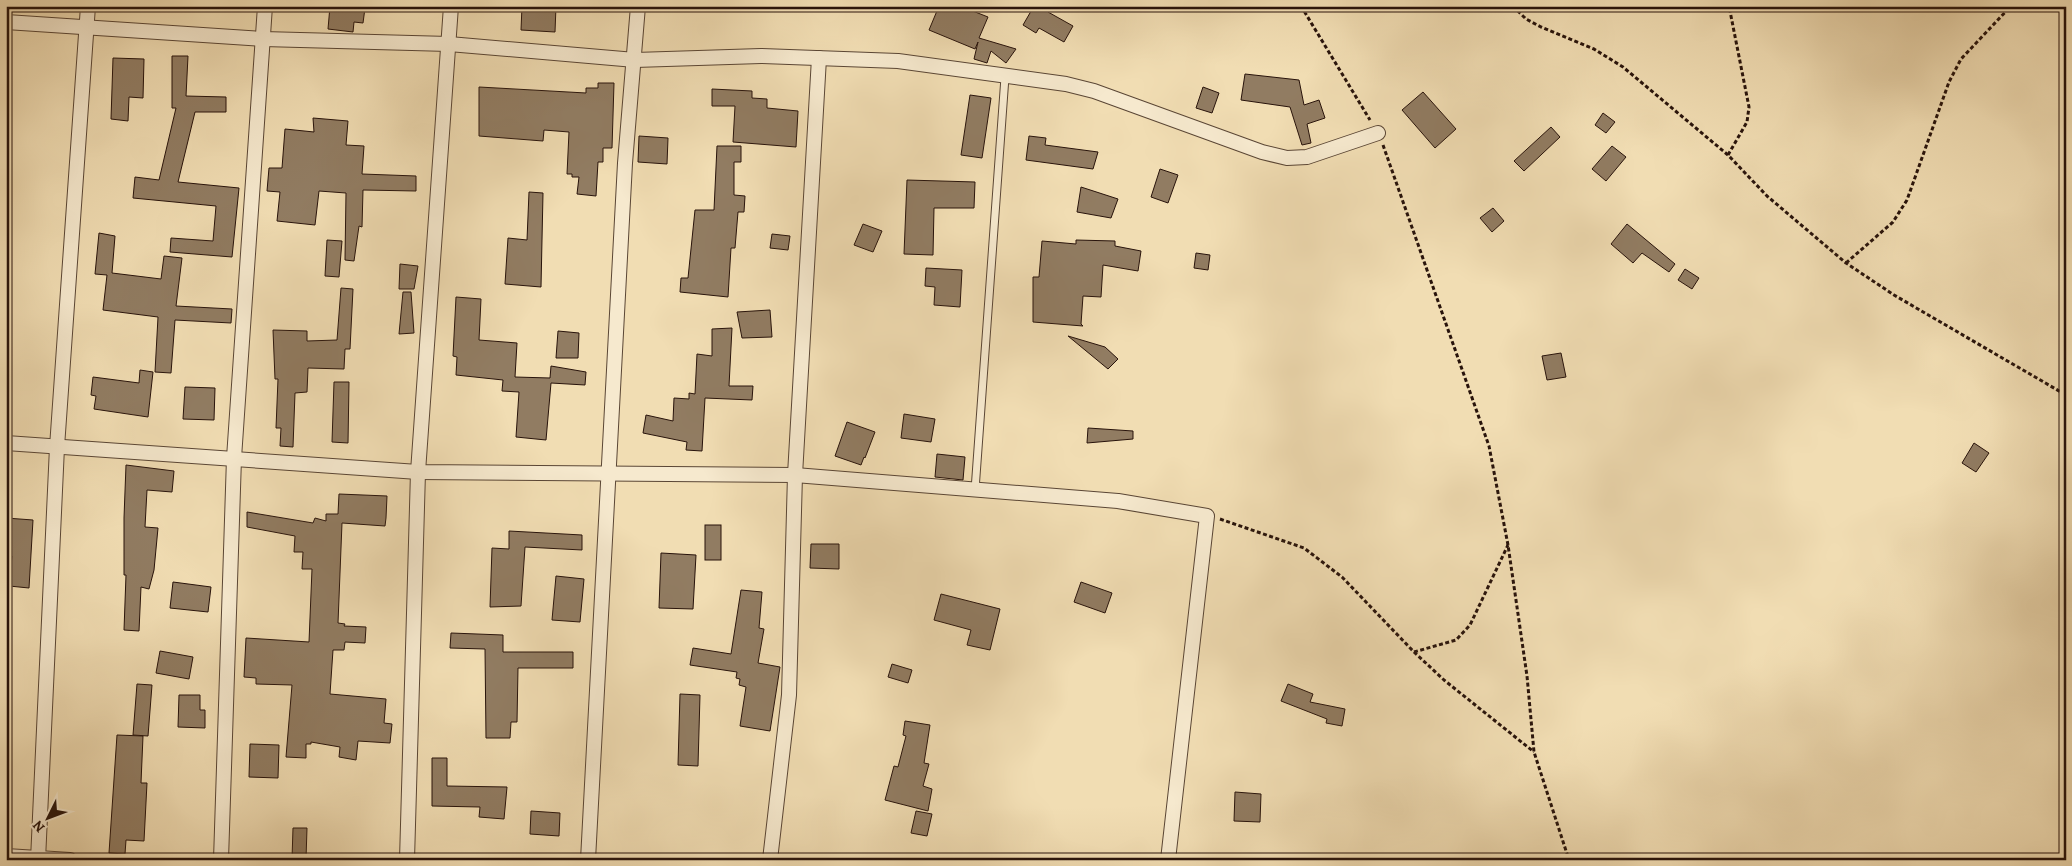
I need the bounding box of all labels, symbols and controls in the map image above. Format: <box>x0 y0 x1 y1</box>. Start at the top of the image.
north arrow <box>22 794 72 844</box>
text: N <box>28 816 49 837</box>

